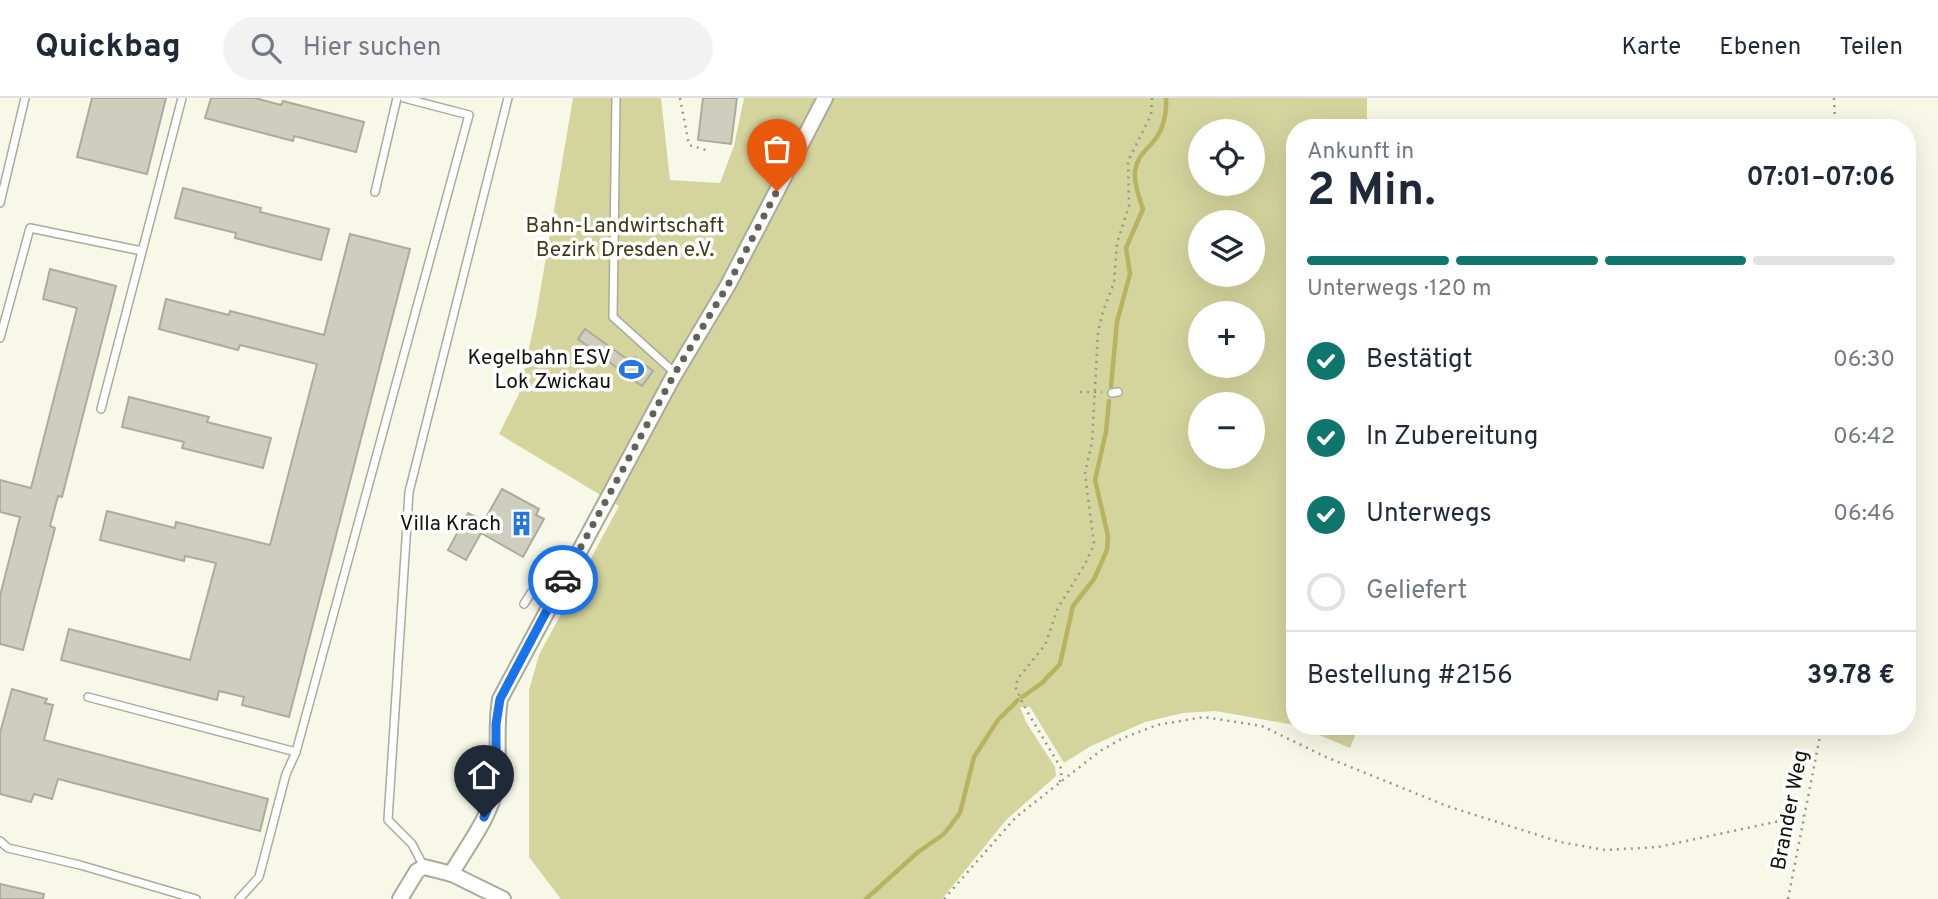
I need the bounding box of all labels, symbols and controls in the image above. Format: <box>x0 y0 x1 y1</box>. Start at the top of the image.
search box <box>223 17 713 80</box>
text: Quickbag <box>35 27 181 69</box>
icon: search <box>247 29 285 67</box>
text: Hier suchen <box>303 32 441 65</box>
text: Karte <box>1621 33 1681 63</box>
text: Ebenen <box>1719 33 1801 63</box>
text: Teilen <box>1839 33 1903 63</box>
pin <box>747 119 807 191</box>
map controls <box>1188 119 1265 469</box>
button: locate <box>1188 119 1265 196</box>
icon: bag <box>758 130 796 168</box>
text: Ankunft in <box>1307 138 1414 167</box>
text: 07:01–07:06 <box>1746 162 1895 195</box>
text: 2 Min. <box>1307 163 1436 222</box>
button: layers <box>1188 210 1265 287</box>
park label: Bahn-Landwirtschaft Bezirk Dresden e.V. <box>526 213 724 264</box>
text: Unterwegs · 120 m <box>1307 275 1491 304</box>
button: + <box>1188 301 1265 378</box>
icon: check <box>1307 342 1345 380</box>
text: Bestätigt <box>1366 344 1473 377</box>
place label: Kegelbahn ESV Lok Zwickau <box>468 345 611 396</box>
text: 06:30 <box>1833 346 1895 375</box>
sports icon: Kegelbahn ESV Lok Zwickau <box>617 355 645 383</box>
button: − <box>1188 392 1265 469</box>
icon: check <box>1307 419 1345 457</box>
text: In Zubereitung <box>1366 421 1538 454</box>
text: 06:42 <box>1833 423 1895 452</box>
icon: check <box>1307 496 1345 534</box>
text: Unterwegs <box>1366 498 1492 531</box>
text: 06:46 <box>1833 500 1895 529</box>
building icon: Villa Krach <box>507 509 535 537</box>
place label: Villa Krach <box>400 511 501 538</box>
courier <box>528 545 598 615</box>
icon: car <box>544 561 582 599</box>
text: Geliefert <box>1366 575 1467 608</box>
text: Bestellung #2156 <box>1307 660 1513 693</box>
text: 39.78 € <box>1807 660 1895 693</box>
pin <box>454 745 514 817</box>
street label: Brander Weg <box>1766 748 1815 873</box>
icon: home <box>465 756 503 794</box>

